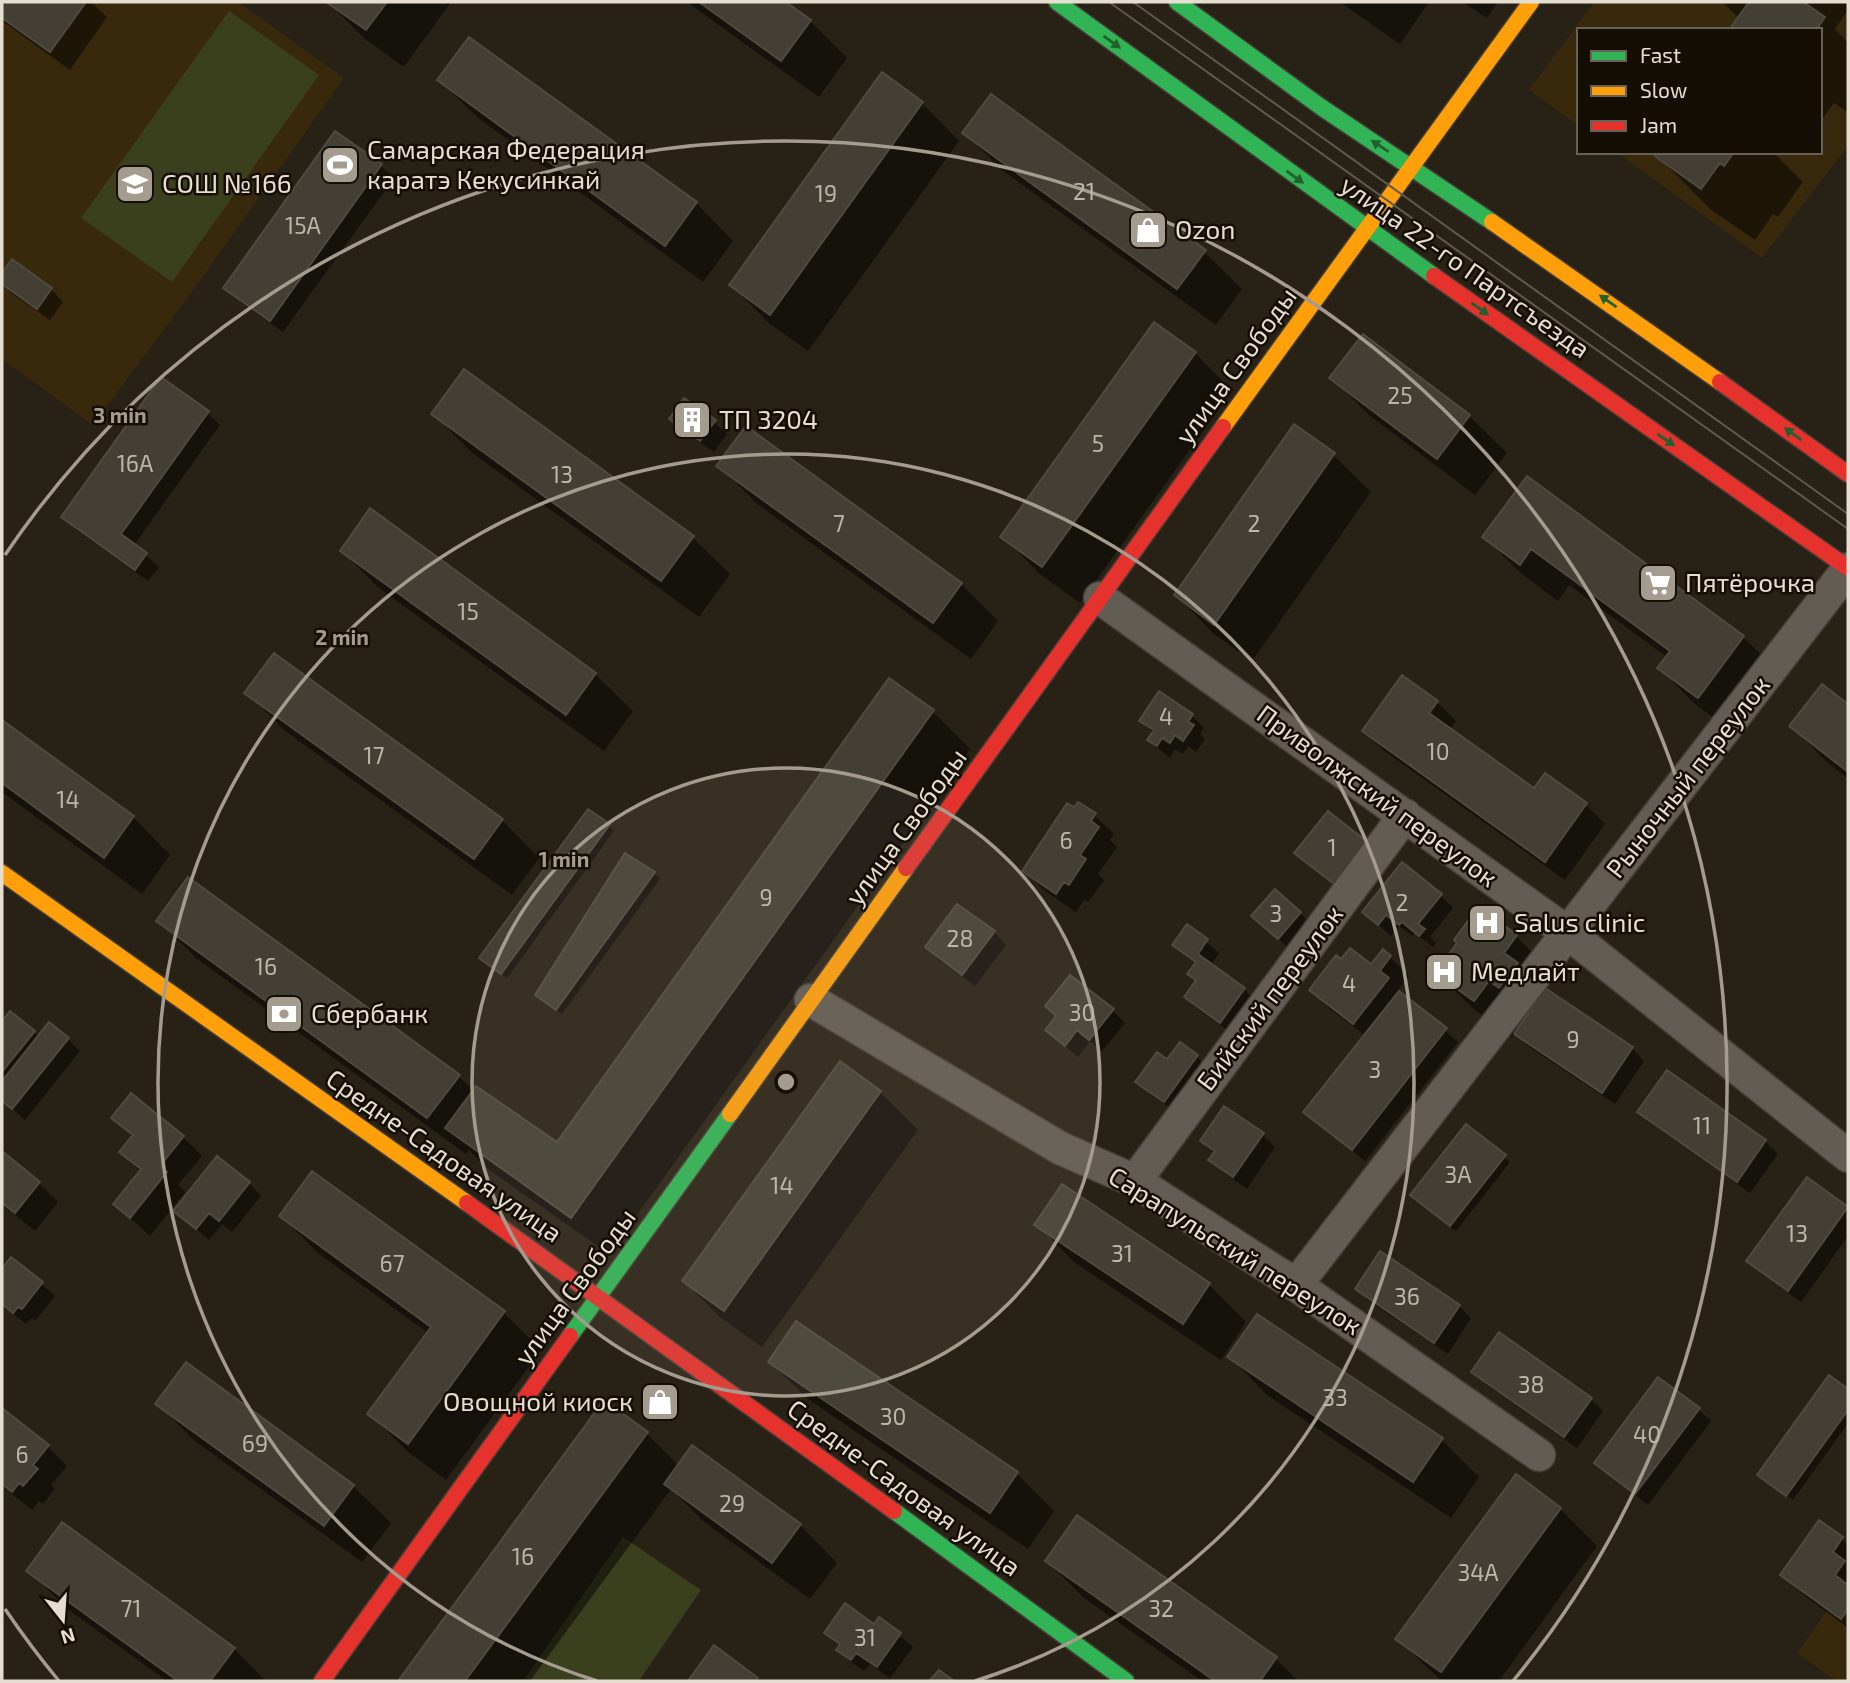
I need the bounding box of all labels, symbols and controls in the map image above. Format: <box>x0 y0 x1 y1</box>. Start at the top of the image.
legend <box>1577 28 1822 154</box>
one-way arrow <box>1103 35 1121 49</box>
text: Fast <box>1640 42 1681 67</box>
text: Slow <box>1640 77 1687 102</box>
text: Jam <box>1640 112 1677 137</box>
place label: Самарская Федерация каратэ Кекусинкай <box>367 133 645 195</box>
one-way arrow <box>1370 140 1389 153</box>
sports icon: Самарская Федерация каратэ Кекусинкай <box>319 144 361 186</box>
school or university icon: СОШ №166 <box>114 163 156 205</box>
place label: СОШ №166 <box>162 167 292 198</box>
street label: улица 22-го Партсъезда <box>1335 168 1596 364</box>
one-way arrow <box>1286 169 1304 183</box>
house number: 21 <box>1073 177 1095 205</box>
house number: 19 <box>815 179 837 207</box>
shop icon: Ozon <box>1127 209 1169 251</box>
house number: 15А <box>285 211 322 239</box>
place label: Ozon <box>1175 213 1235 244</box>
street label: улица Свободы <box>1168 281 1303 450</box>
one-way arrow <box>1599 295 1617 309</box>
one-way arrow <box>1471 302 1489 316</box>
house number: 25 <box>1387 381 1413 409</box>
building icon: ТП 3204 <box>671 399 713 441</box>
text: 3 min <box>93 402 147 427</box>
place label: ТП 3204 <box>719 403 818 434</box>
one-way arrow <box>1784 427 1802 441</box>
house number: 5 <box>1092 429 1104 457</box>
one-way arrow <box>1657 433 1675 447</box>
house number: 16А <box>117 449 154 477</box>
house number: 13 <box>551 460 573 488</box>
house number: 7 <box>833 509 845 537</box>
house number: 2 <box>1248 509 1260 537</box>
supermarket icon: Пятёрочка <box>1637 562 1679 604</box>
place label: Пятёрочка <box>1685 566 1815 597</box>
house number: 15 <box>457 597 479 625</box>
text: 2 min <box>315 624 369 649</box>
street label: Рыночный переулок <box>1598 669 1776 884</box>
street label: Приволжский переулок <box>1251 697 1504 893</box>
house number: 4 <box>1159 702 1173 730</box>
house number: 10 <box>1426 737 1450 765</box>
house number: 17 <box>364 741 385 769</box>
street label: улица Свободы <box>838 742 973 911</box>
house number: 14 <box>56 785 80 813</box>
house number: 6 <box>1059 826 1073 854</box>
house number: 1 <box>1327 833 1337 861</box>
text: 1 min <box>539 846 589 871</box>
house number: 9 <box>759 883 773 911</box>
house number: 2 <box>1396 888 1408 916</box>
street label: Бийский переулок <box>1189 898 1349 1096</box>
house number: 3 <box>1270 899 1282 927</box>
hospital icon: Salus clinic <box>1466 902 1508 944</box>
place label: Salus clinic <box>1514 906 1646 937</box>
house number: 28 <box>947 924 973 952</box>
hospital icon: Медлайт <box>1423 951 1465 993</box>
house number: 16 <box>255 952 277 980</box>
place label: Медлайт <box>1471 955 1580 986</box>
house number: 4 <box>1342 969 1356 997</box>
bank icon: Сбербанк <box>263 993 305 1035</box>
place label: Сбербанк <box>311 997 428 1028</box>
house number: 30 <box>1069 998 1095 1026</box>
house number: 9 <box>1566 1025 1580 1053</box>
house number: 3 <box>1369 1055 1381 1083</box>
street label: Средне-Садовая улица <box>321 1062 569 1249</box>
centre of rings <box>774 1070 798 1094</box>
house number: 11 <box>1693 1111 1711 1139</box>
street label: Сарапульский переулок <box>1103 1159 1368 1341</box>
house number: 3А <box>1444 1160 1472 1188</box>
house number: 14 <box>770 1171 794 1199</box>
street label: улица Свободы <box>507 1202 642 1371</box>
house number: 13 <box>1786 1219 1808 1247</box>
house number: 31 <box>1111 1239 1133 1267</box>
house number: 67 <box>380 1249 405 1277</box>
house number: 36 <box>1394 1282 1420 1310</box>
house number: 38 <box>1518 1370 1544 1398</box>
shop icon: Овощной киоск <box>639 1381 681 1423</box>
house number: 33 <box>1322 1383 1348 1411</box>
place label: Овощной киоск <box>443 1385 633 1416</box>
street label: Средне-Садовая улица <box>782 1392 1027 1583</box>
house number: 30 <box>880 1402 906 1430</box>
house number: 40 <box>1633 1420 1661 1448</box>
house number: 69 <box>242 1429 268 1457</box>
house number: 6 <box>15 1440 29 1468</box>
house number: 29 <box>719 1489 745 1517</box>
house number: 16 <box>512 1542 534 1570</box>
house number: 34А <box>1457 1558 1499 1586</box>
north arrow <box>28 1585 98 1655</box>
house number: 71 <box>121 1594 141 1622</box>
house number: 32 <box>1148 1594 1174 1622</box>
house number: 31 <box>854 1623 876 1651</box>
text: N <box>58 1624 78 1650</box>

